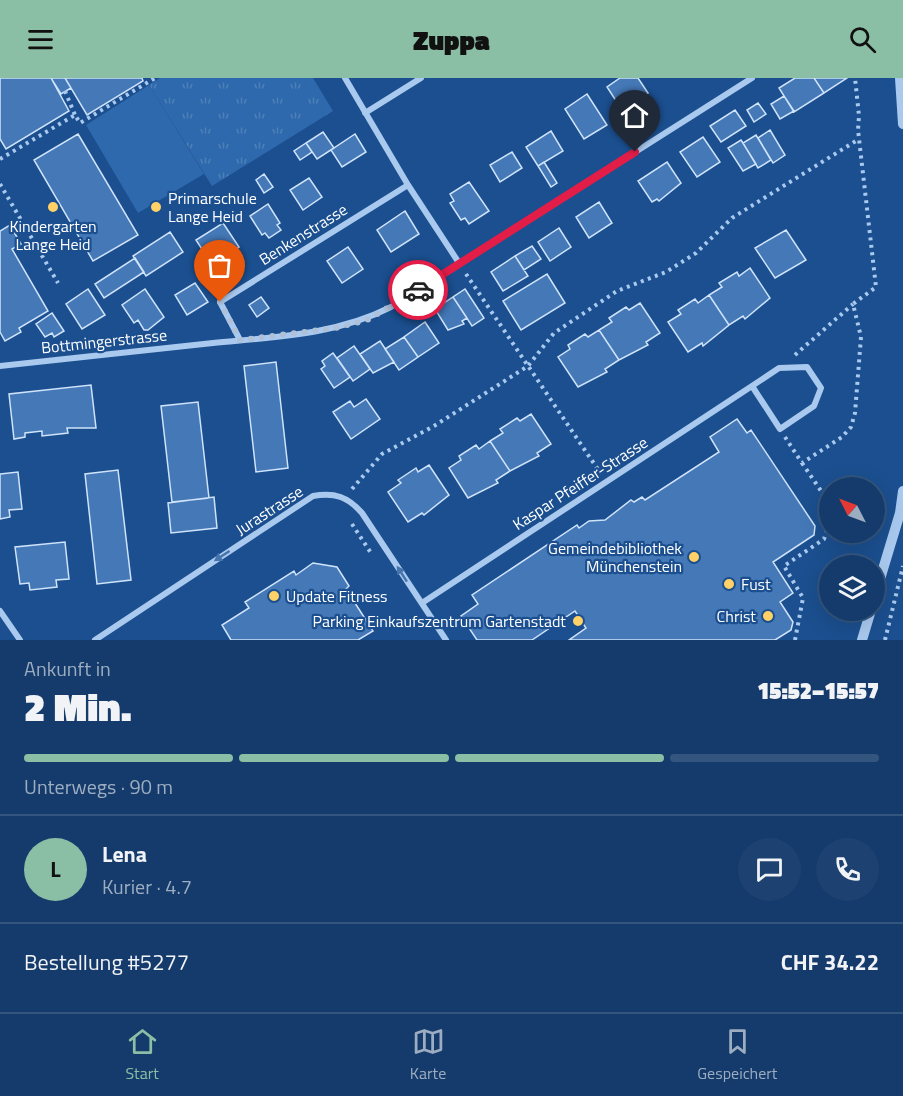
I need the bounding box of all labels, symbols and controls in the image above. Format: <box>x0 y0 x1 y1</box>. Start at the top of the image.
text: Zuppa <box>413 19 490 60</box>
icon: menu <box>24 23 57 56</box>
icon: search <box>846 23 879 56</box>
pin <box>609 90 660 152</box>
icon: home <box>618 99 651 132</box>
place label: Primarschule Lange Heid <box>168 186 257 228</box>
street label: Benkenstrasse <box>254 197 352 271</box>
marker: Kindergarten Lange Heid <box>46 200 60 214</box>
marker: Primarschule Lange Heid <box>149 200 163 214</box>
place label: Kindergarten Lange Heid <box>9 214 97 256</box>
pin <box>194 240 245 302</box>
icon: bag <box>203 249 236 282</box>
courier <box>388 260 448 320</box>
icon: car <box>402 274 435 307</box>
street label: Bottmingerstrasse <box>40 322 168 360</box>
street label: Kaspar Pfeiffer-Strasse <box>508 430 652 536</box>
north arrow <box>819 477 885 543</box>
map controls <box>819 477 885 621</box>
street label: Jurastrasse <box>230 479 308 541</box>
place label: Gemeindebibliothek Münchenstein <box>548 536 682 578</box>
one-way arrow <box>215 550 231 562</box>
marker: Gemeindebibliothek Münchenstein <box>687 550 701 564</box>
button: layers <box>819 555 885 621</box>
one-way arrow <box>396 566 408 582</box>
place label: Fust <box>741 572 771 596</box>
marker: Fust <box>722 577 736 591</box>
place label: Update Fitness <box>286 584 388 608</box>
marker: Update Fitness <box>267 589 281 603</box>
place label: Christ <box>717 604 756 628</box>
place label: Parking Einkaufszentrum Gartenstadt <box>312 609 566 633</box>
marker: Christ <box>761 609 775 623</box>
marker: Parking Einkaufszentrum Gartenstadt <box>571 614 585 628</box>
text: Ankunft in <box>24 653 111 684</box>
text: 15:52–15:57 <box>757 674 879 708</box>
text: 2 Min. <box>24 677 132 736</box>
text: Unterwegs · 90 m <box>24 771 173 802</box>
text: Lena <box>102 837 147 871</box>
button: chat <box>738 838 801 901</box>
button: phone <box>816 838 879 901</box>
text: L <box>50 852 61 886</box>
text: Kurier · 4.7 <box>102 871 192 902</box>
text: Bestellung #5277 <box>24 945 189 979</box>
text: CHF 34.22 <box>781 945 879 979</box>
tab: Start <box>126 1025 159 1085</box>
tab: Karte <box>410 1025 446 1085</box>
tab: Gespeichert <box>697 1025 777 1085</box>

